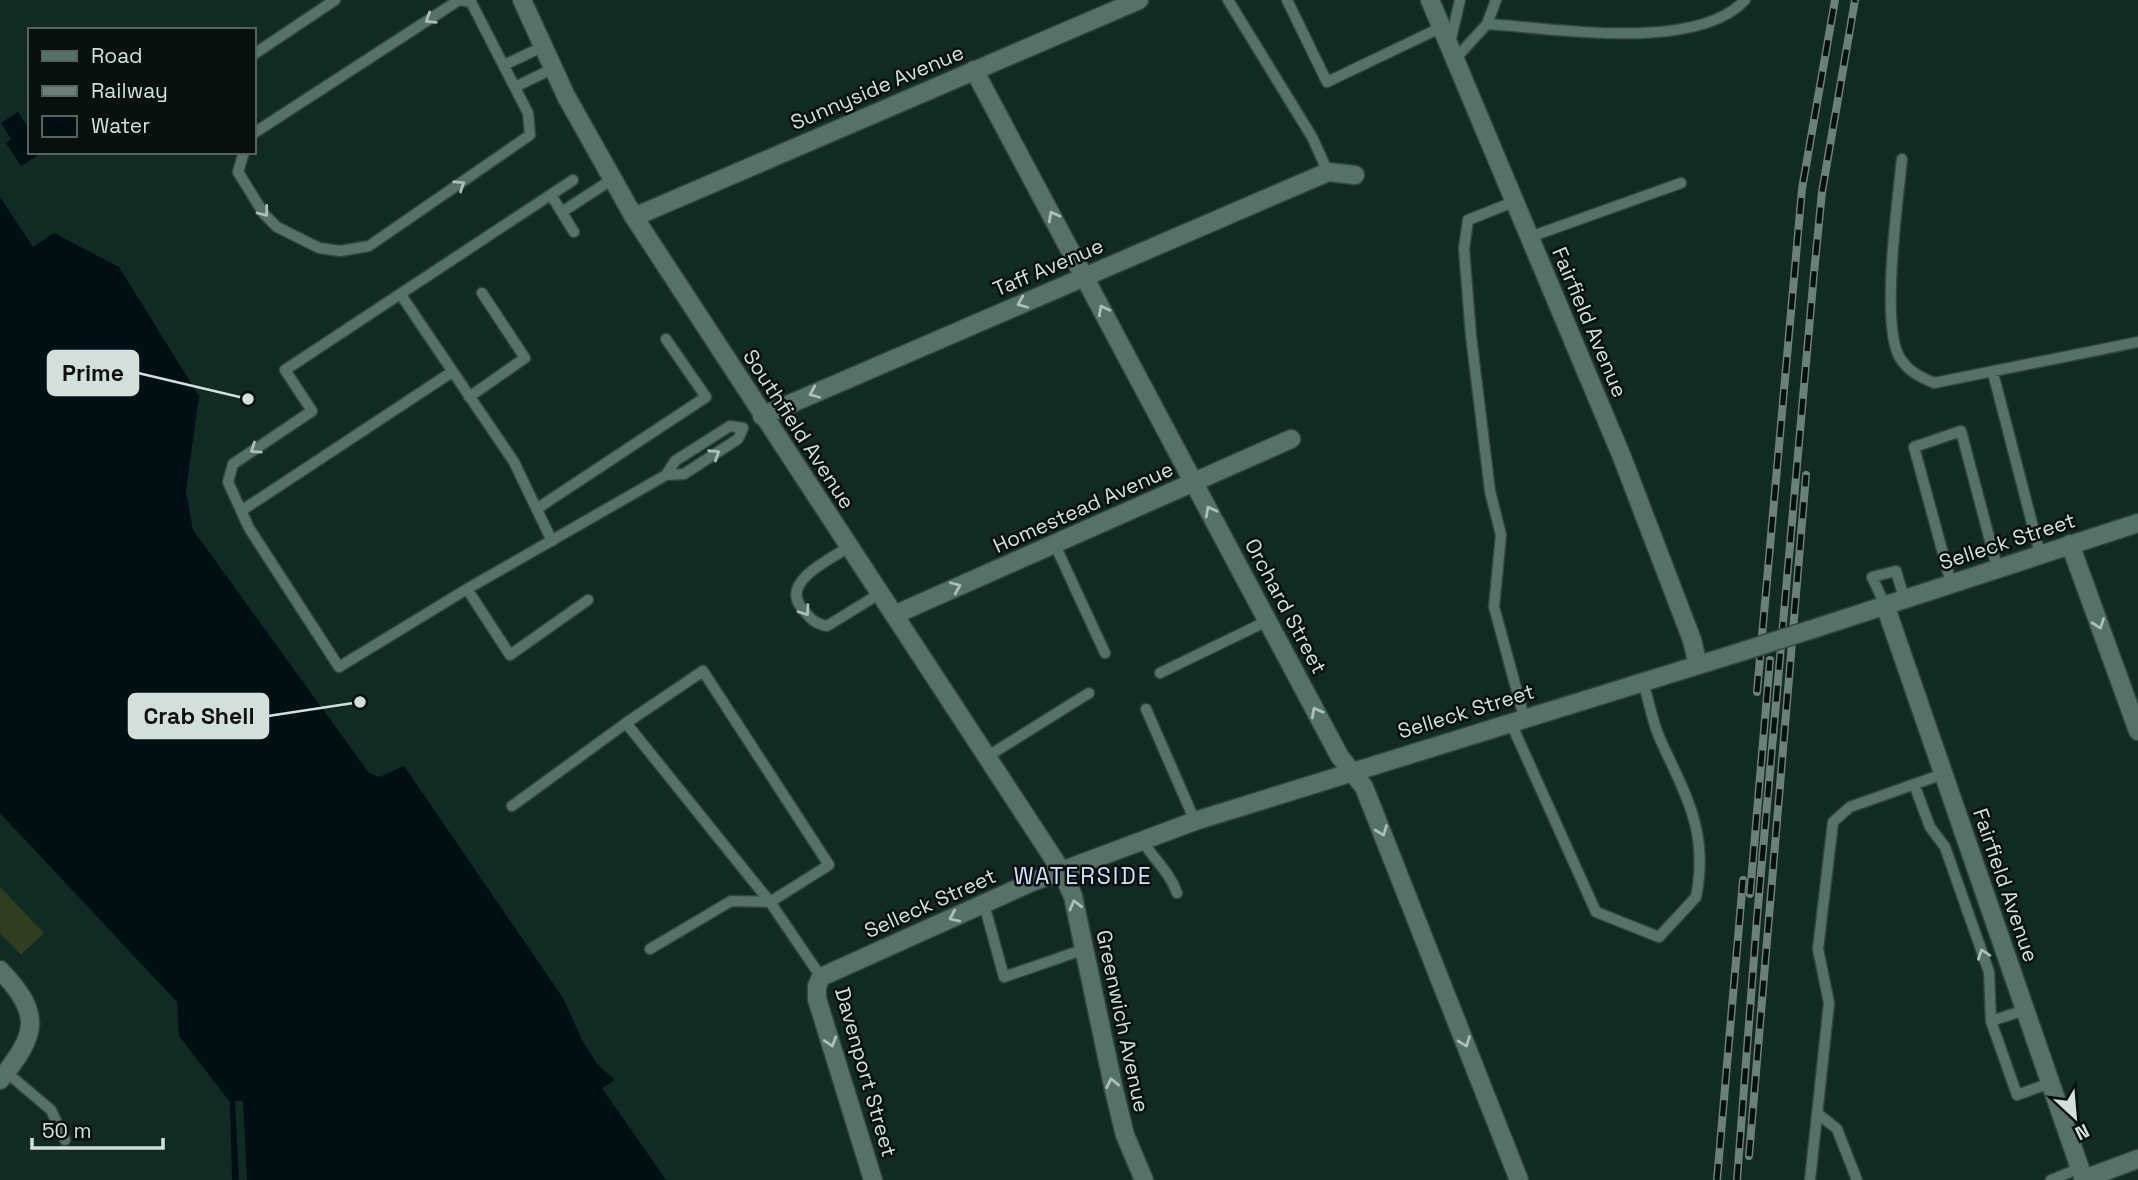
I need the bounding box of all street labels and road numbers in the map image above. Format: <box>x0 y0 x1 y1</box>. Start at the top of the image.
street label: Sunnyside Avenue <box>786 38 968 136</box>
street label: Taff Avenue <box>989 232 1107 302</box>
street label: Fairfield Avenue <box>1546 243 1634 401</box>
street label: Southfield Avenue <box>737 344 861 514</box>
street label: Homestead Avenue <box>989 455 1177 559</box>
street label: Selleck Street <box>1936 506 2078 576</box>
street label: Orchard Street <box>1239 534 1333 678</box>
street label: Selleck Street <box>1394 677 1538 745</box>
street label: Fairfield Avenue <box>1967 805 2045 965</box>
street label: Selleck Street <box>860 862 1000 944</box>
street label: Greenwich Avenue <box>1090 927 1156 1115</box>
street label: Davenport Street <box>829 984 903 1160</box>

